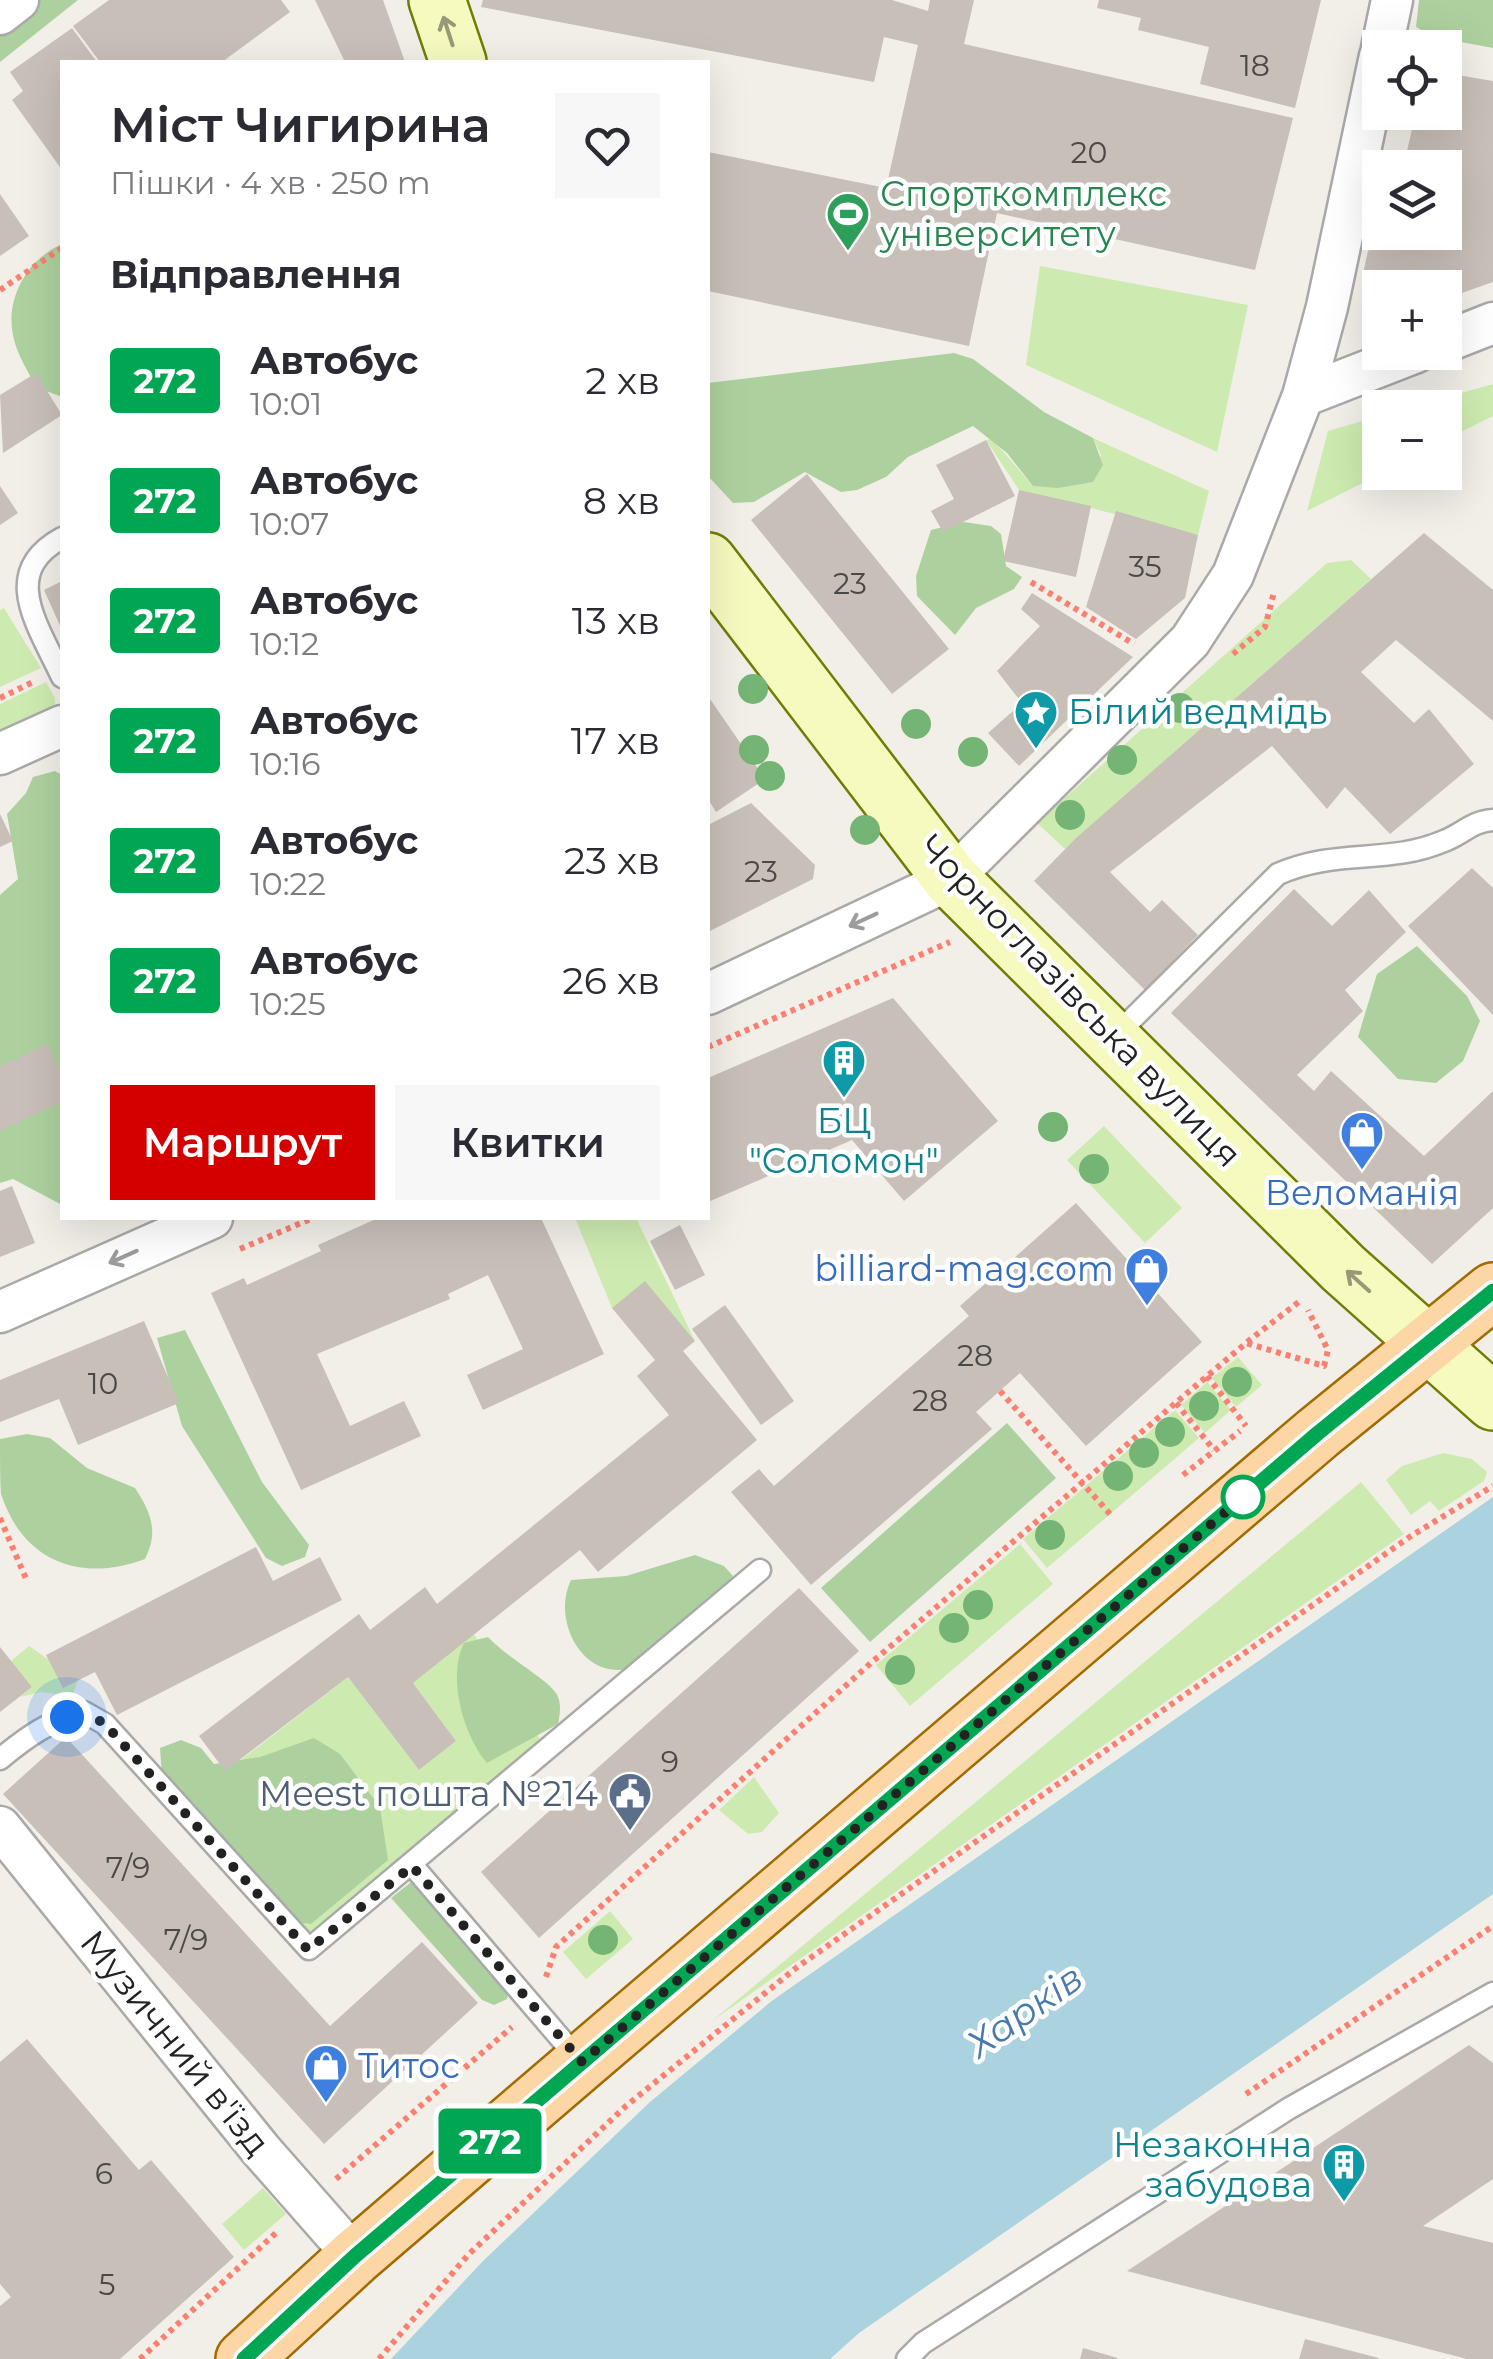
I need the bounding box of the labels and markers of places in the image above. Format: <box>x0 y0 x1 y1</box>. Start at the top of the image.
place label: Спорткомплекс університету <box>879 172 1167 255</box>
sports icon: Спорткомплекс університету <box>825 191 871 252</box>
place icon: Білий ведмідь <box>1013 689 1059 750</box>
place label: Білий ведмідь <box>1068 690 1327 733</box>
building icon: БЦ "Соломон" <box>821 1038 867 1099</box>
place label: БЦ "Соломон" <box>749 1099 939 1182</box>
shop icon: Веломанія <box>1339 1110 1385 1171</box>
place label: Веломанія <box>1265 1171 1459 1214</box>
shop icon: billiard-mag.com <box>1124 1246 1170 1307</box>
place label: billiard-mag.com <box>814 1247 1114 1290</box>
unlabelled marker <box>1222 1476 1264 1518</box>
public building icon: Meest пошта №214 <box>607 1771 653 1832</box>
place label: Meest пошта №214 <box>259 1772 598 1815</box>
shop icon: Титос <box>303 2043 349 2104</box>
place label: Титос <box>358 2044 460 2087</box>
place label: Незаконна забудова <box>1113 2123 1312 2206</box>
building icon: Незаконна забудова <box>1321 2142 1367 2203</box>

